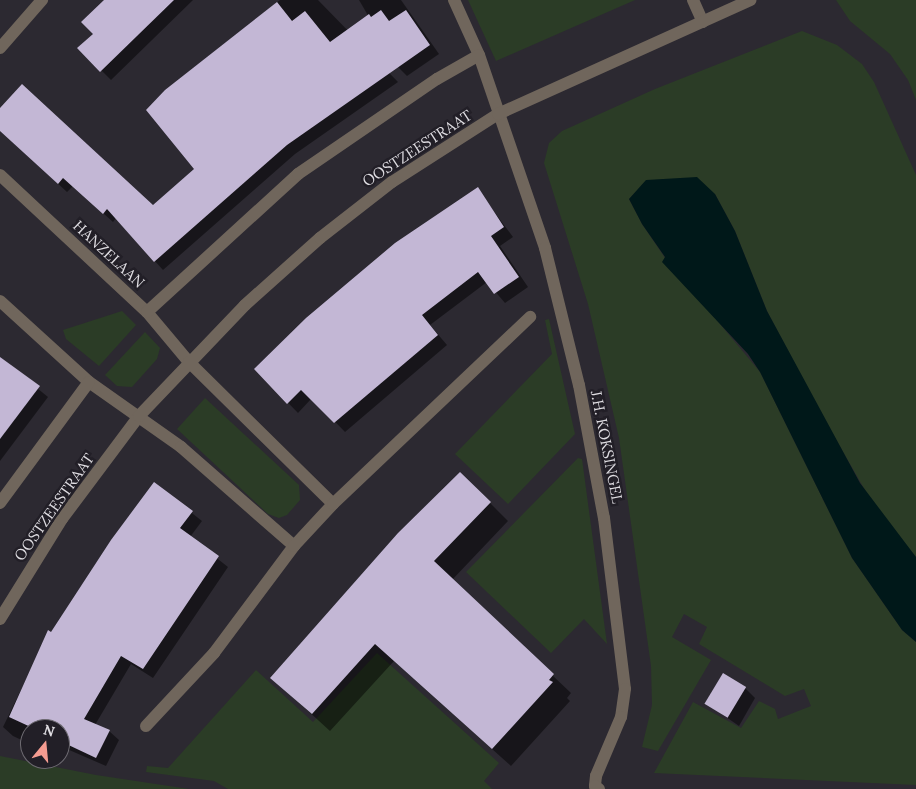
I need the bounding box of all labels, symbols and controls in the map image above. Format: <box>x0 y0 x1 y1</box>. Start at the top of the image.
street label: OOSTZEESTRAAT <box>359 106 475 190</box>
street label: HANZELAAN <box>70 216 148 292</box>
street label: J.H. KOKSINGEL <box>587 389 627 505</box>
street label: OOSTZEESTRAAT <box>10 450 98 564</box>
north arrow <box>20 719 70 769</box>
text: N <box>41 720 57 741</box>

